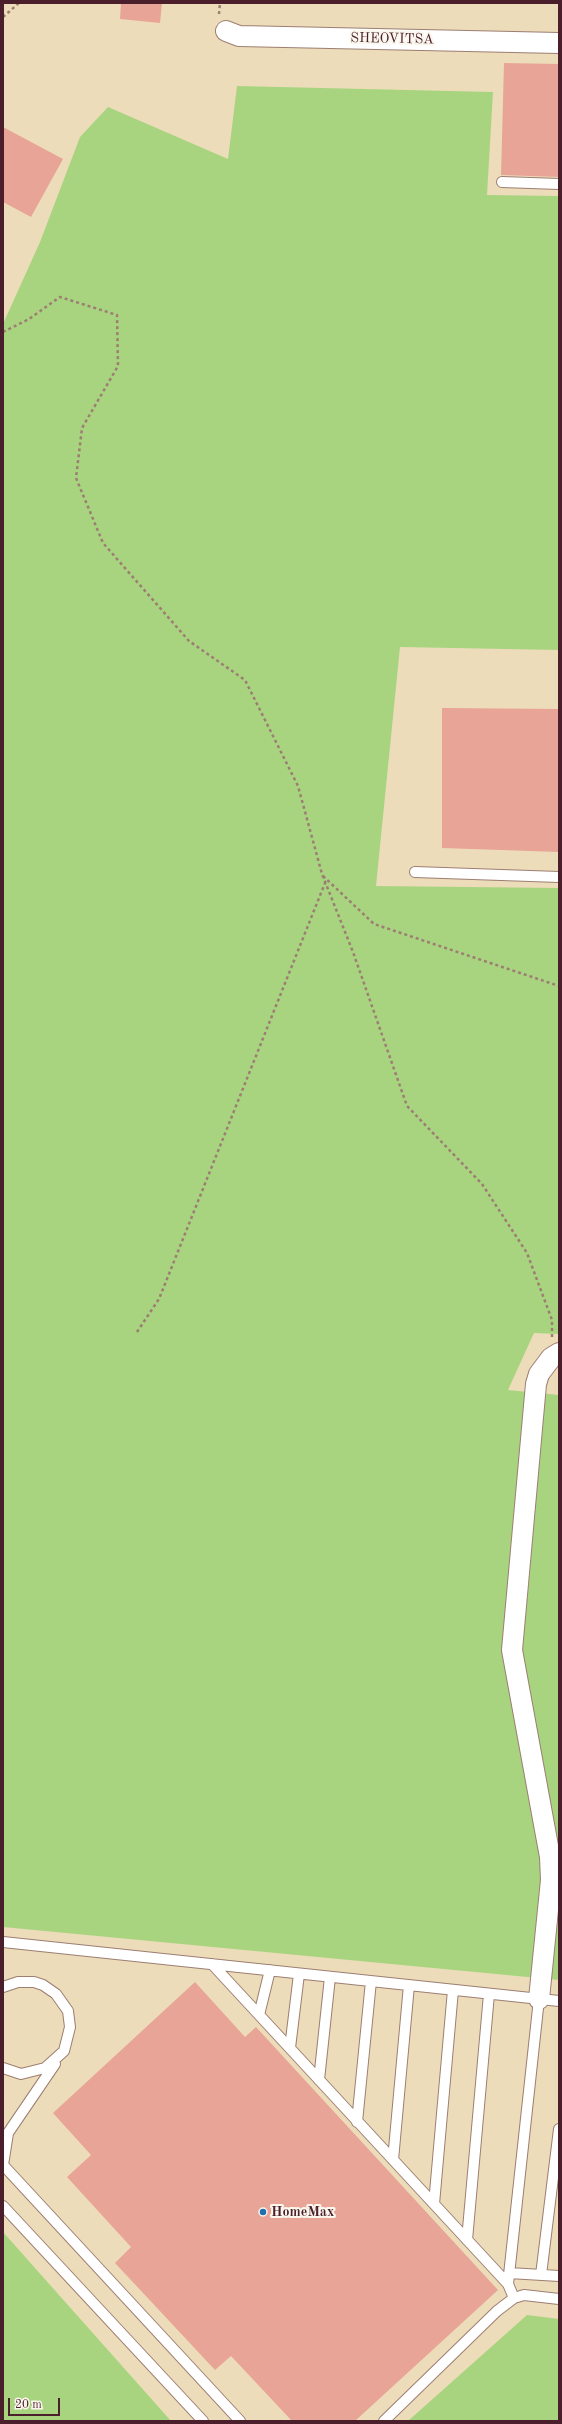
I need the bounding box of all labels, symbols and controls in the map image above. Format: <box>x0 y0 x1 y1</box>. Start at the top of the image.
street label: SHEOVITSA <box>350 30 434 48</box>
place label: HomeMax <box>271 2204 334 2220</box>
marker: HomeMax <box>258 2207 268 2217</box>
scale bar <box>10 2390 62 2416</box>
text: 20 m <box>15 2399 42 2411</box>

